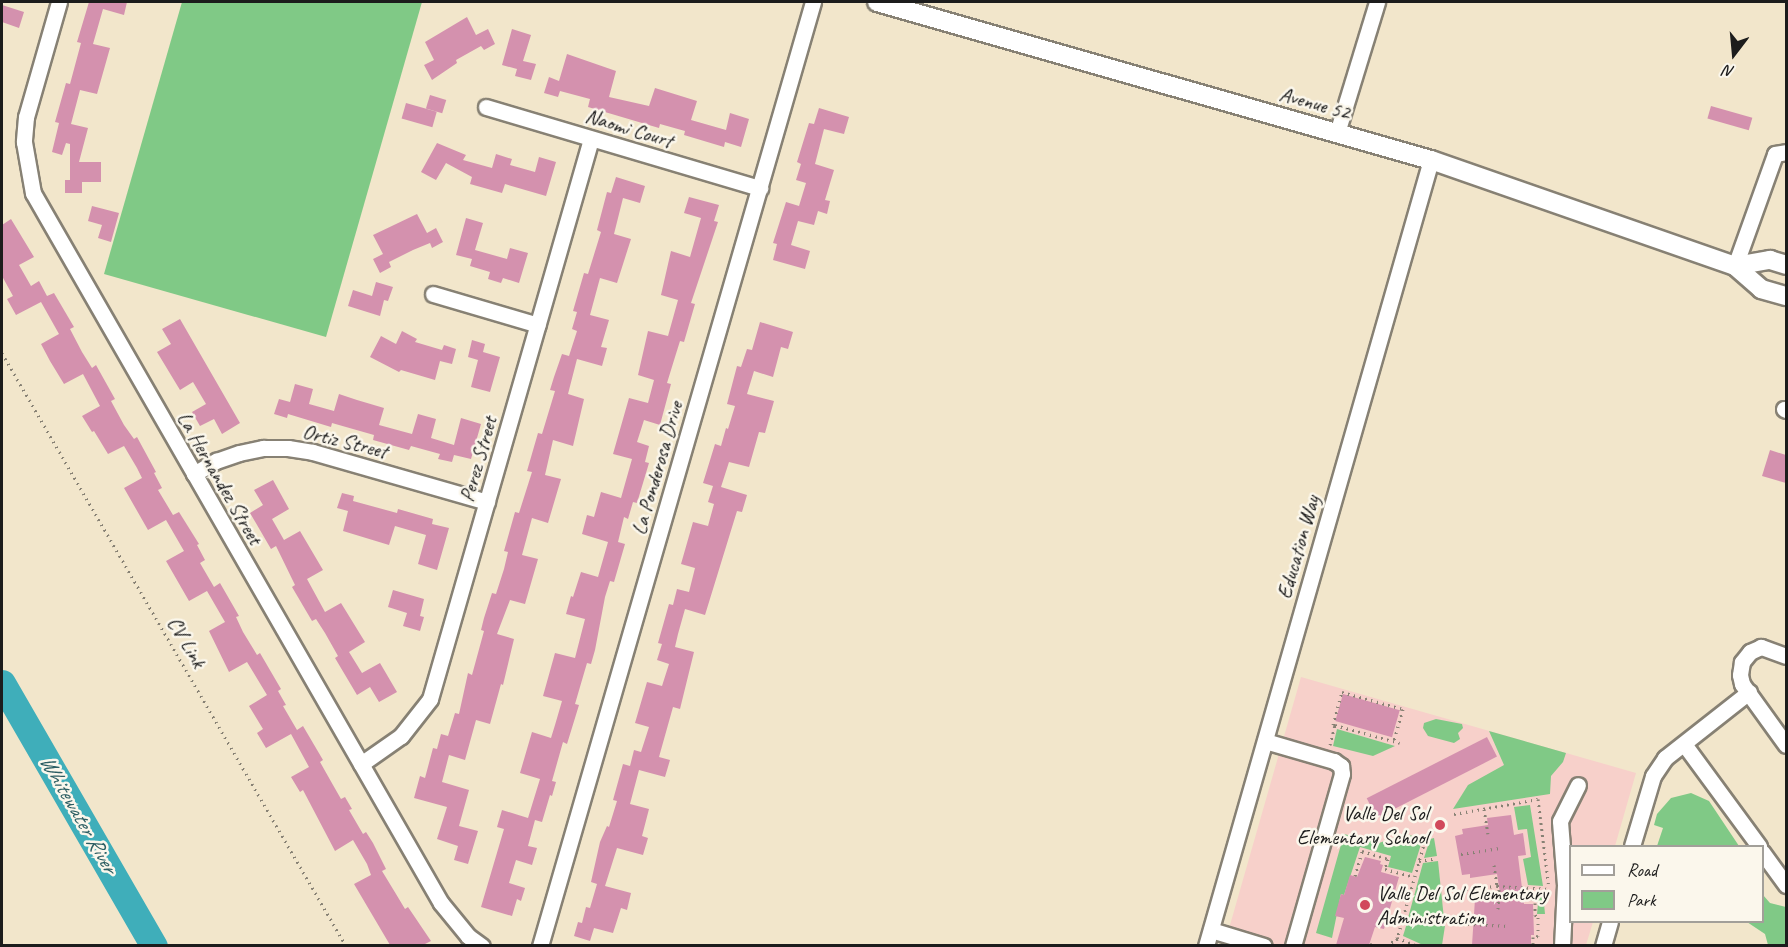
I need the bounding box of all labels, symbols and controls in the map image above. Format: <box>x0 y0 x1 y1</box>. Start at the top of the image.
north arrow <box>1704 24 1764 84</box>
text: N <box>1722 60 1737 82</box>
street label: Avenue 52 <box>1277 81 1353 125</box>
street label: Naomi Court <box>583 103 675 153</box>
street label: La Ponderosa Drive <box>626 398 688 538</box>
street label: La Hernandez Street <box>172 407 268 549</box>
street label: Perez Street <box>454 413 502 505</box>
street label: Ortiz Street <box>300 418 390 464</box>
street label: Education Way <box>1271 492 1325 602</box>
street label: CV Link <box>162 612 212 672</box>
water label: Whitewater River <box>34 750 122 878</box>
place label: Valle Del Sol Elementary School <box>1297 800 1428 850</box>
marker: Valle Del Sol Elementary School <box>1433 818 1447 832</box>
legend <box>1569 845 1764 923</box>
text: Road <box>1627 859 1657 881</box>
place label: Valle Del Sol Elementary Administration <box>1377 880 1549 930</box>
text: Park <box>1627 889 1656 911</box>
marker: Valle Del Sol Elementary Administration <box>1358 898 1372 912</box>

